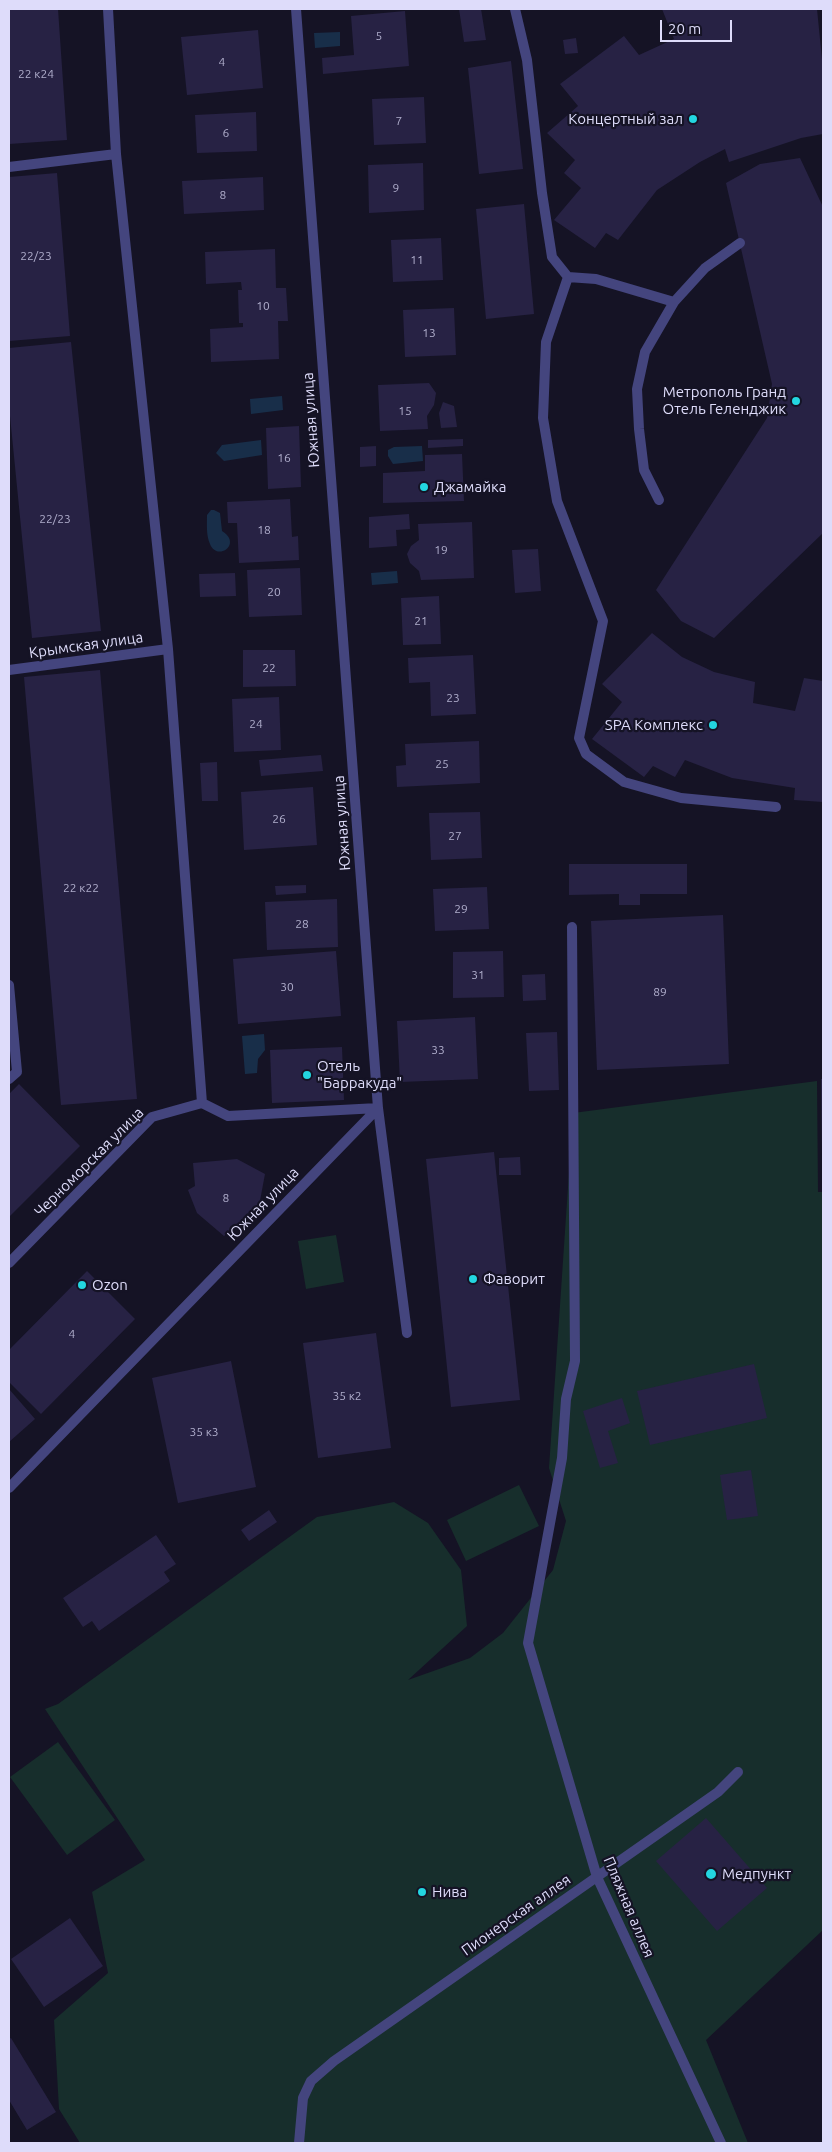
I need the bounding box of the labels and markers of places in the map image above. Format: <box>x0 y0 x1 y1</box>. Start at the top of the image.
place label: Концертный зал <box>568 110 683 128</box>
marker: Концертный зал <box>687 113 699 125</box>
place label: Метрополь Гранд Отель Геленджик <box>663 383 786 418</box>
marker: Метрополь Гранд Отель Геленджик <box>790 395 802 407</box>
place label: Джамайка <box>434 478 506 496</box>
marker: Джамайка <box>418 481 430 493</box>
place label: SPA Комплекс <box>605 716 703 734</box>
marker: SPA Комплекс <box>707 719 719 731</box>
place label: Отель "Барракуда" <box>317 1057 402 1092</box>
marker: Отель "Барракуда" <box>301 1069 313 1081</box>
place label: Фаворит <box>483 1270 545 1288</box>
marker: Фаворит <box>467 1273 479 1285</box>
place label: Ozon <box>92 1276 128 1294</box>
marker: Ozon <box>76 1279 88 1291</box>
place label: Медпункт <box>722 1865 791 1883</box>
marker: Медпункт <box>704 1867 718 1881</box>
place label: Нива <box>432 1883 467 1901</box>
marker: Нива <box>416 1886 428 1898</box>

